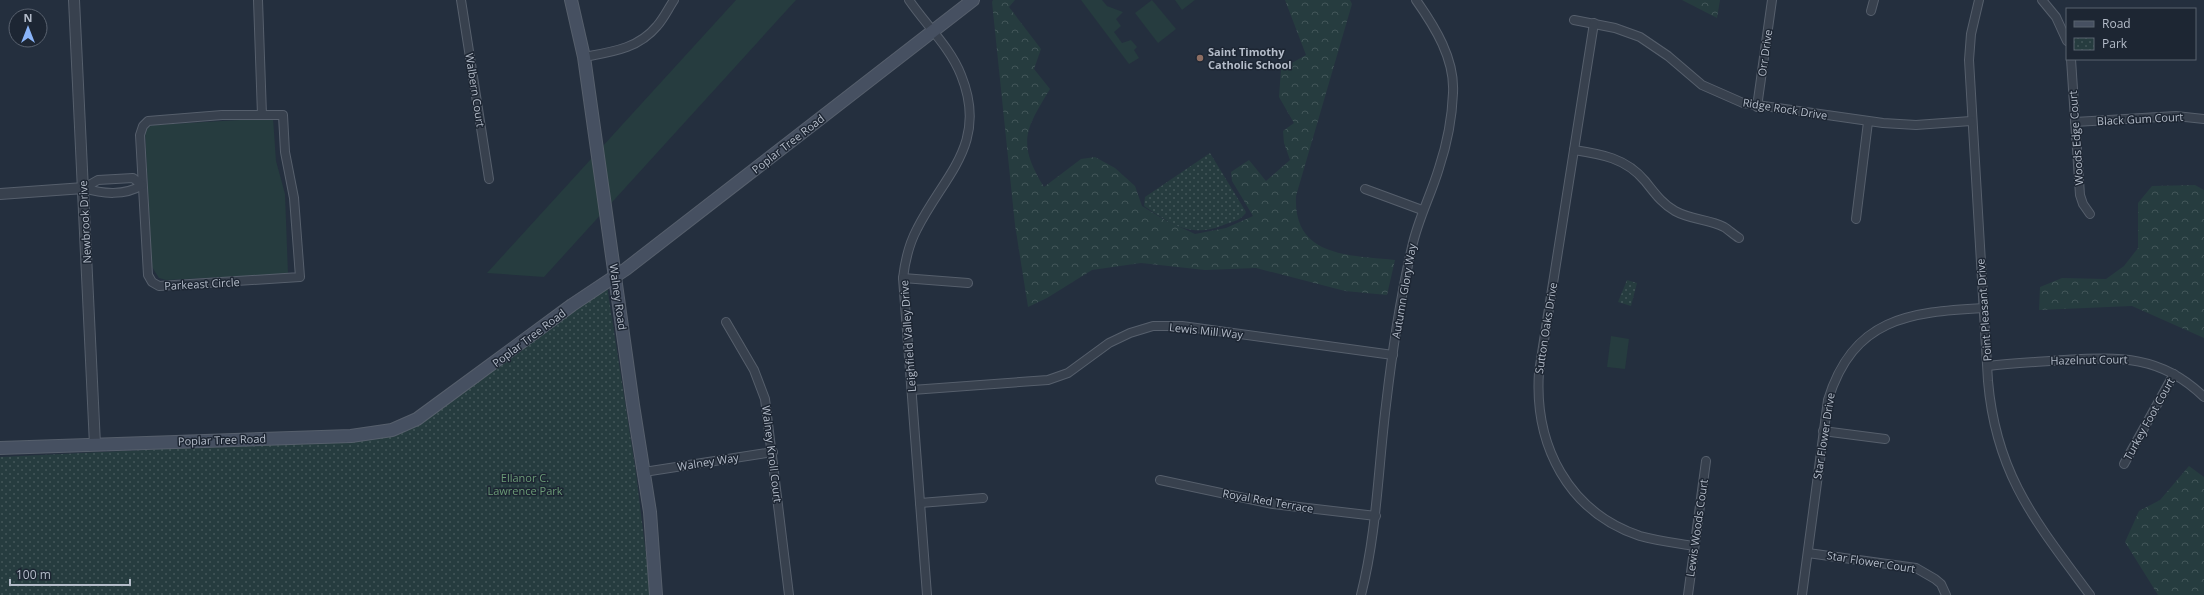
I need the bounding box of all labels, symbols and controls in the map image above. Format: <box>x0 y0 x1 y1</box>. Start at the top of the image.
north arrow <box>8 8 48 48</box>
legend <box>2066 8 2196 60</box>
text: N <box>24 10 32 25</box>
text: Road <box>2102 15 2131 32</box>
street label: Orr Drive <box>1754 28 1775 77</box>
text: Park <box>2102 35 2128 52</box>
place label: Saint Timothy Catholic School <box>1208 44 1292 72</box>
street label: Walbern Court <box>462 52 489 128</box>
marker: Saint Timothy Catholic School <box>1195 53 1205 63</box>
street label: Woods Edge Court <box>2065 90 2086 186</box>
street label: Ridge Rock Drive <box>1742 94 1828 123</box>
street label: Black Gum Court <box>2096 109 2184 128</box>
street label: Poplar Tree Road <box>748 111 827 177</box>
street label: Newbrook Drive <box>75 180 94 264</box>
street label: Autumn Glory Way <box>1388 242 1419 340</box>
street label: Point Pleasant Drive <box>1972 258 1995 362</box>
street label: Walney Road <box>606 263 631 331</box>
street label: Parkeast Circle <box>164 274 240 293</box>
street label: Leighfield Valley Drive <box>896 280 919 392</box>
street label: Sutton Oaks Drive <box>1531 281 1560 375</box>
street label: Poplar Tree Road <box>489 305 568 370</box>
street label: Lewis Mill Way <box>1168 319 1244 342</box>
street label: Hazelnut Court <box>2050 351 2128 368</box>
street label: Turkey Foot Court <box>2120 375 2177 463</box>
street label: Star Flower Drive <box>1809 392 1838 480</box>
street label: Walney Knoll Court <box>759 405 786 503</box>
street label: Poplar Tree Road <box>178 430 266 449</box>
street label: Walney Way <box>676 449 740 474</box>
park label: Ellanor C. Lawrence Park <box>487 470 563 498</box>
street label: Lewis Woods Court <box>1682 478 1711 578</box>
street label: Royal Red Terrace <box>1221 485 1315 516</box>
street label: Star Flower Court <box>1826 547 1916 576</box>
scale bar <box>10 561 130 587</box>
text: 100 m <box>16 566 51 583</box>

